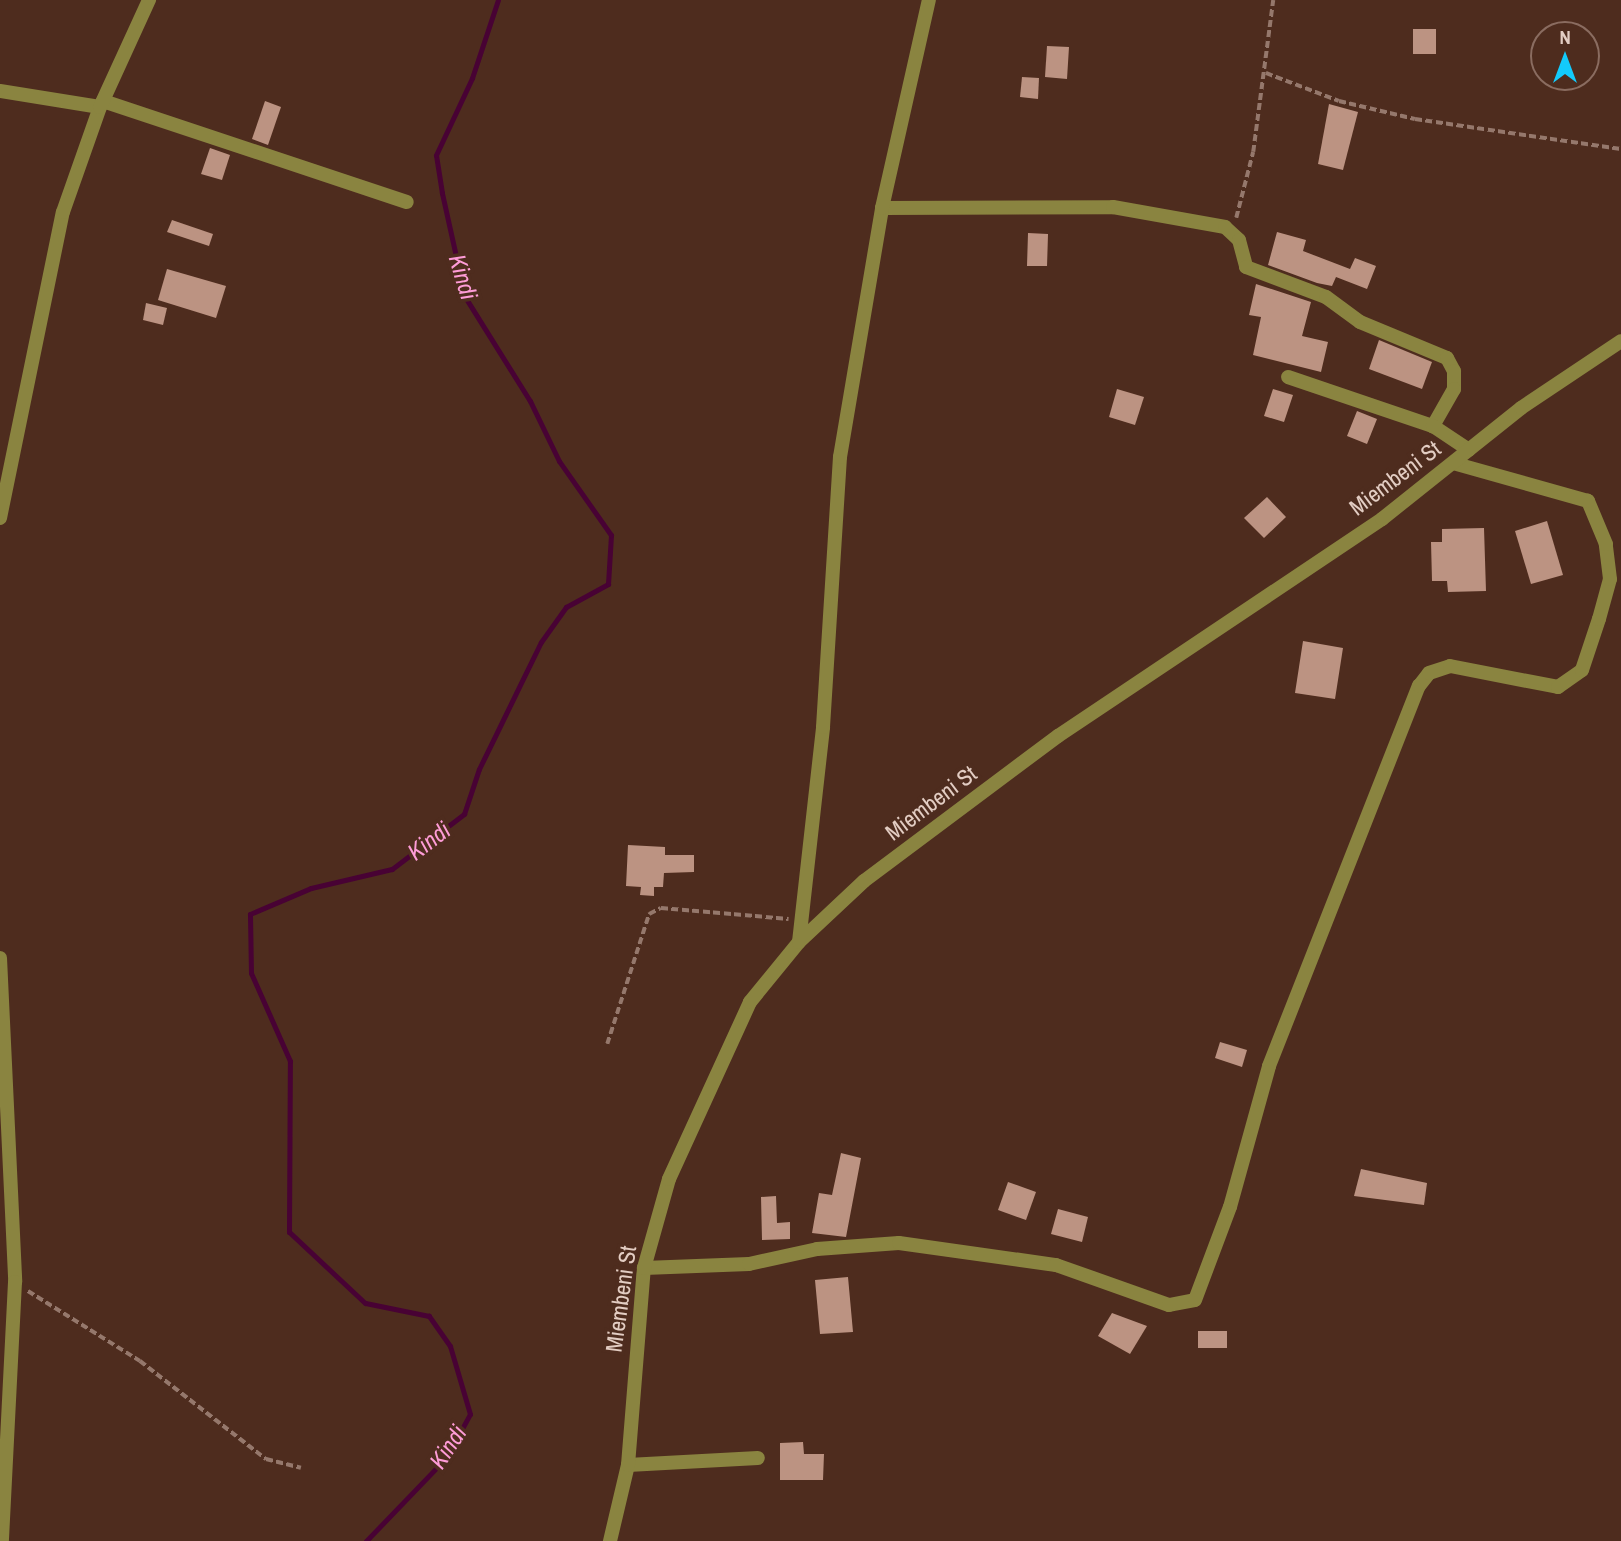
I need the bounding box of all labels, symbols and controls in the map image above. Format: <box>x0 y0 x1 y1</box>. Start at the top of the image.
north arrow <box>1530 21 1600 91</box>
text: N <box>1559 24 1571 50</box>
water label: Kindi <box>443 251 483 303</box>
street label: Miembeni St <box>1344 435 1446 521</box>
street label: Miembeni St <box>880 760 982 846</box>
water label: Kindi <box>402 816 456 866</box>
street label: Miembeni St <box>600 1244 642 1354</box>
water label: Kindi <box>423 1420 473 1474</box>

